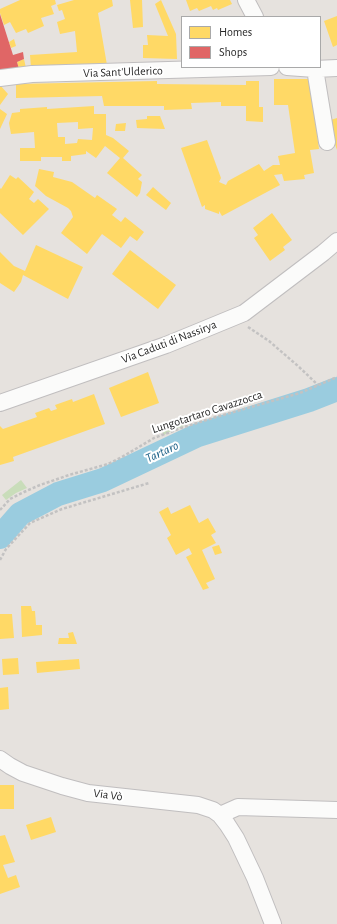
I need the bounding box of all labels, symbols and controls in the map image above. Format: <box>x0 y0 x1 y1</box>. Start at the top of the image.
legend <box>181 16 321 68</box>
text: Homes <box>219 26 252 38</box>
text: Shops <box>219 46 247 58</box>
street label: Via Sant'Ulderico <box>83 63 163 81</box>
street label: Via Caduti di Nassirya <box>119 317 219 367</box>
street label: Lungotartaro Cavazzocca <box>150 387 264 437</box>
water label: Tartaro <box>143 438 181 466</box>
street label: Via Vò <box>93 786 123 804</box>

